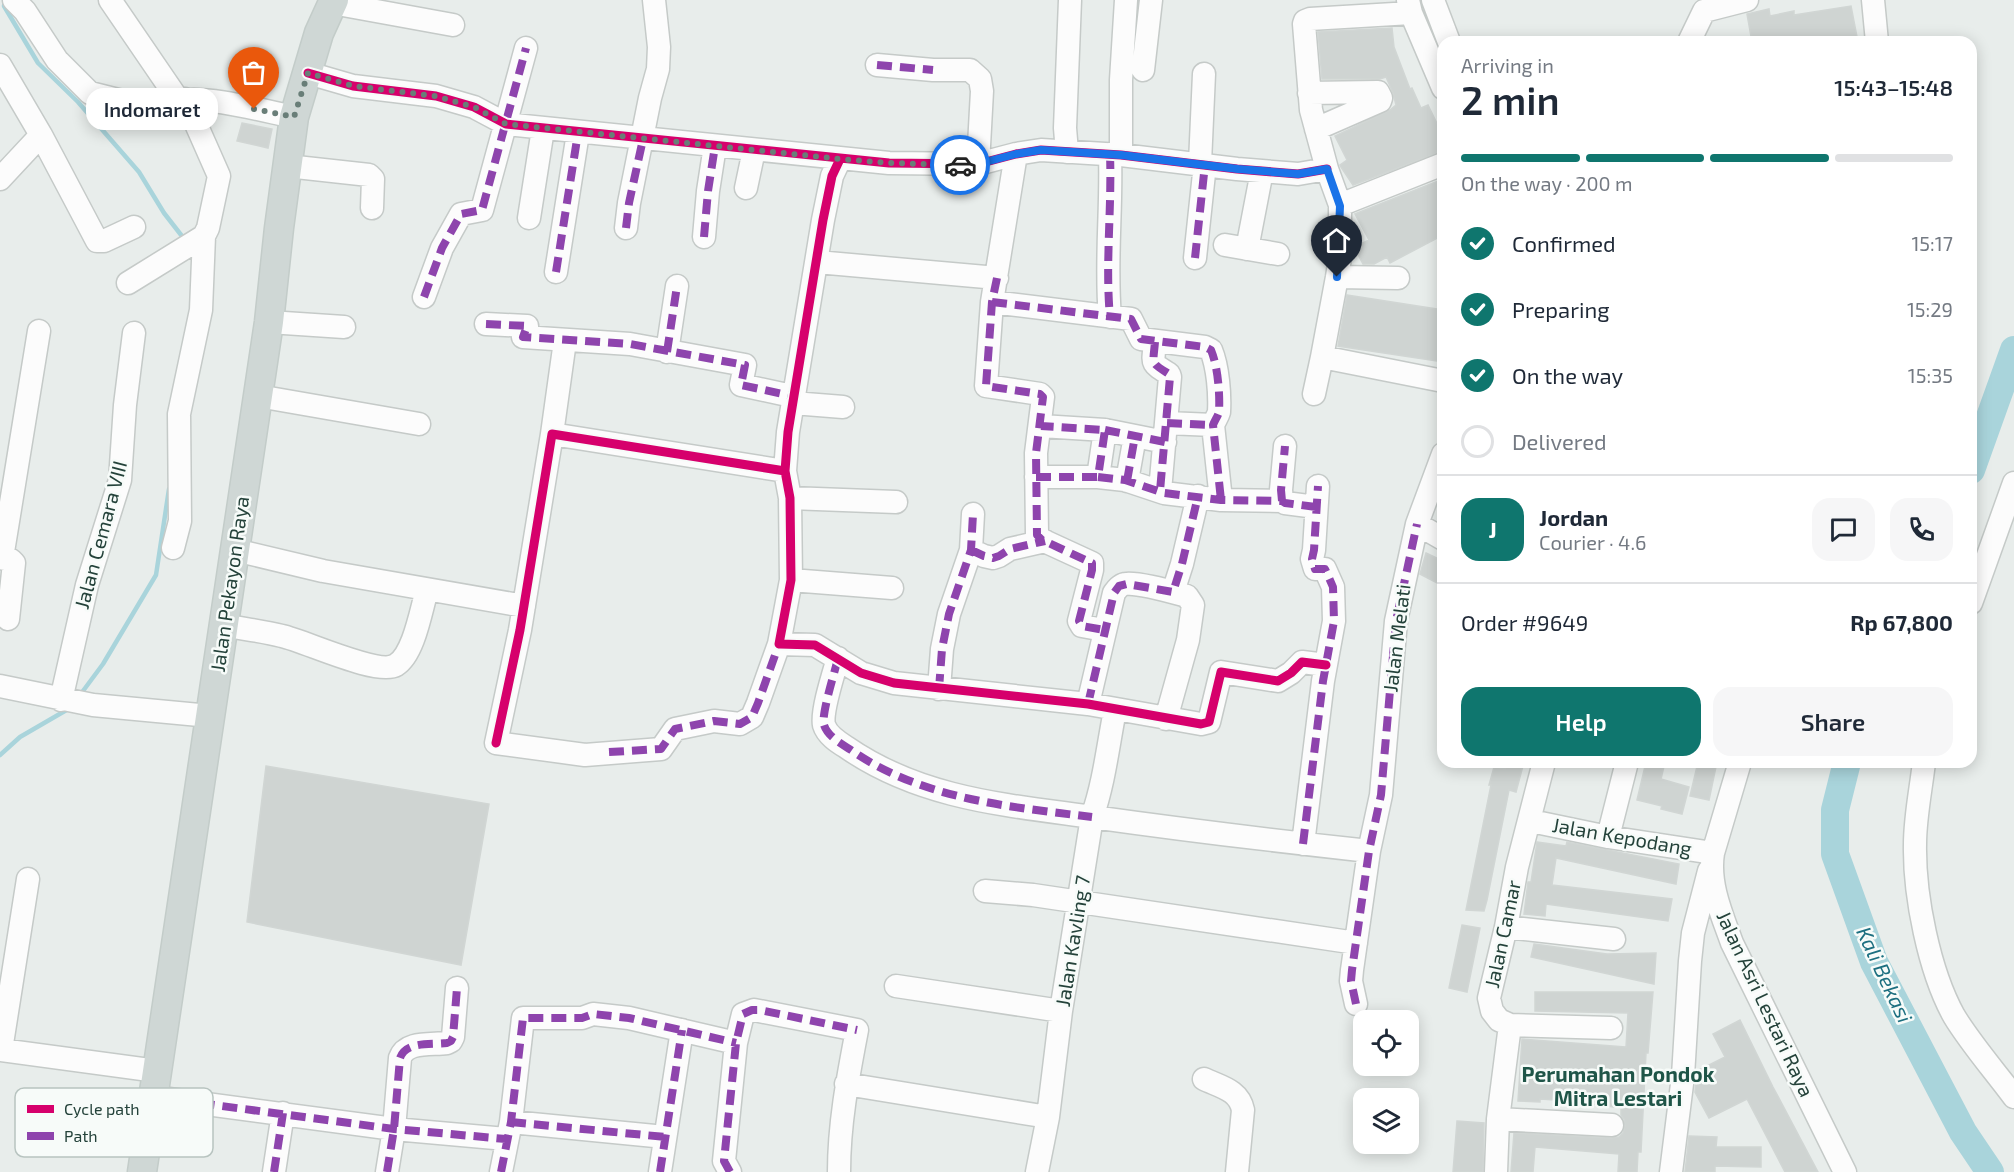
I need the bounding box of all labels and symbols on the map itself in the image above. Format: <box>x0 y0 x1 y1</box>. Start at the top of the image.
pin <box>228 47 279 109</box>
callout: Indomaret <box>86 88 218 130</box>
courier <box>930 135 990 195</box>
pin <box>1311 215 1362 277</box>
street label: Jalan Cemara VIII <box>69 458 131 611</box>
street label: Jalan Pekayon Raya <box>205 495 253 673</box>
street label: Jalan Melati <box>1377 583 1415 693</box>
street label: Jalan Kepodang <box>1551 812 1694 860</box>
street label: Jalan Kavling 7 <box>1050 874 1094 1008</box>
street label: Jalan Camar <box>1479 878 1525 990</box>
street label: Jalan Asri Lestari Raya <box>1712 907 1820 1100</box>
water label: Kali Bekasi <box>1852 922 1918 1026</box>
district label: Perumahan Pondok Mitra Lestari <box>1522 1061 1715 1110</box>
legend <box>15 1088 213 1157</box>
text: Cycle path <box>64 1099 140 1118</box>
text: Path <box>64 1126 98 1145</box>

